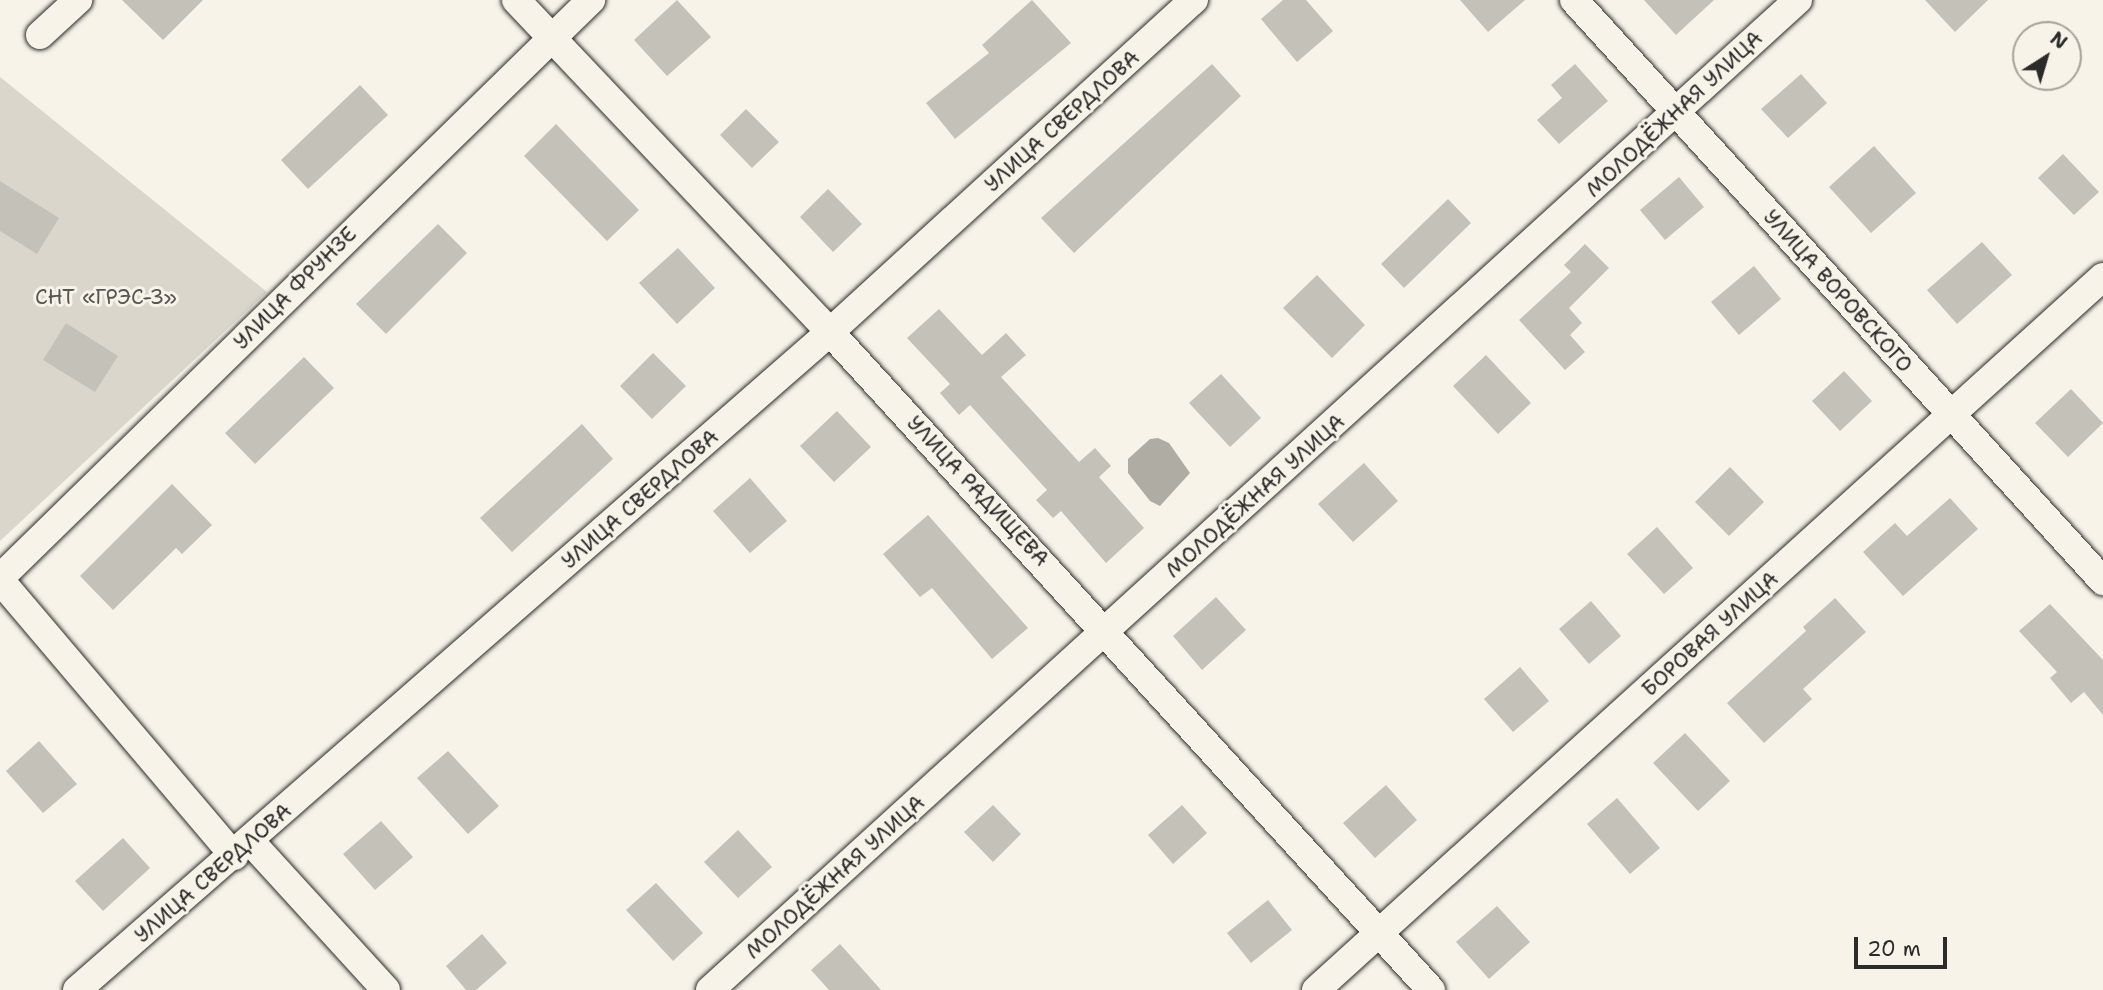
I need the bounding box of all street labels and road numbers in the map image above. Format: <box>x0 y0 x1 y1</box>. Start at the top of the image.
street label: МОЛОДЁЖНАЯ УЛИЦА <box>1581 26 1767 202</box>
street label: УЛИЦА СВЕРДЛОВА <box>979 45 1145 197</box>
street label: УЛИЦА ВОРОВСКОГО <box>1758 204 1918 378</box>
street label: УЛИЦА ФРУНЗЕ <box>228 221 362 355</box>
street label: МОЛОДЁЖНАЯ УЛИЦА <box>1160 409 1350 583</box>
street label: УЛИЦА РАДИЩЕВА <box>902 410 1054 572</box>
street label: УЛИЦА СВЕРДЛОВА <box>556 424 724 574</box>
street label: БОРОВАЯ УЛИЦА <box>1637 566 1783 702</box>
street label: МОЛОДЁЖНАЯ УЛИЦА <box>740 790 930 964</box>
street label: УЛИЦА СВЕРДЛОВА <box>129 798 297 948</box>

